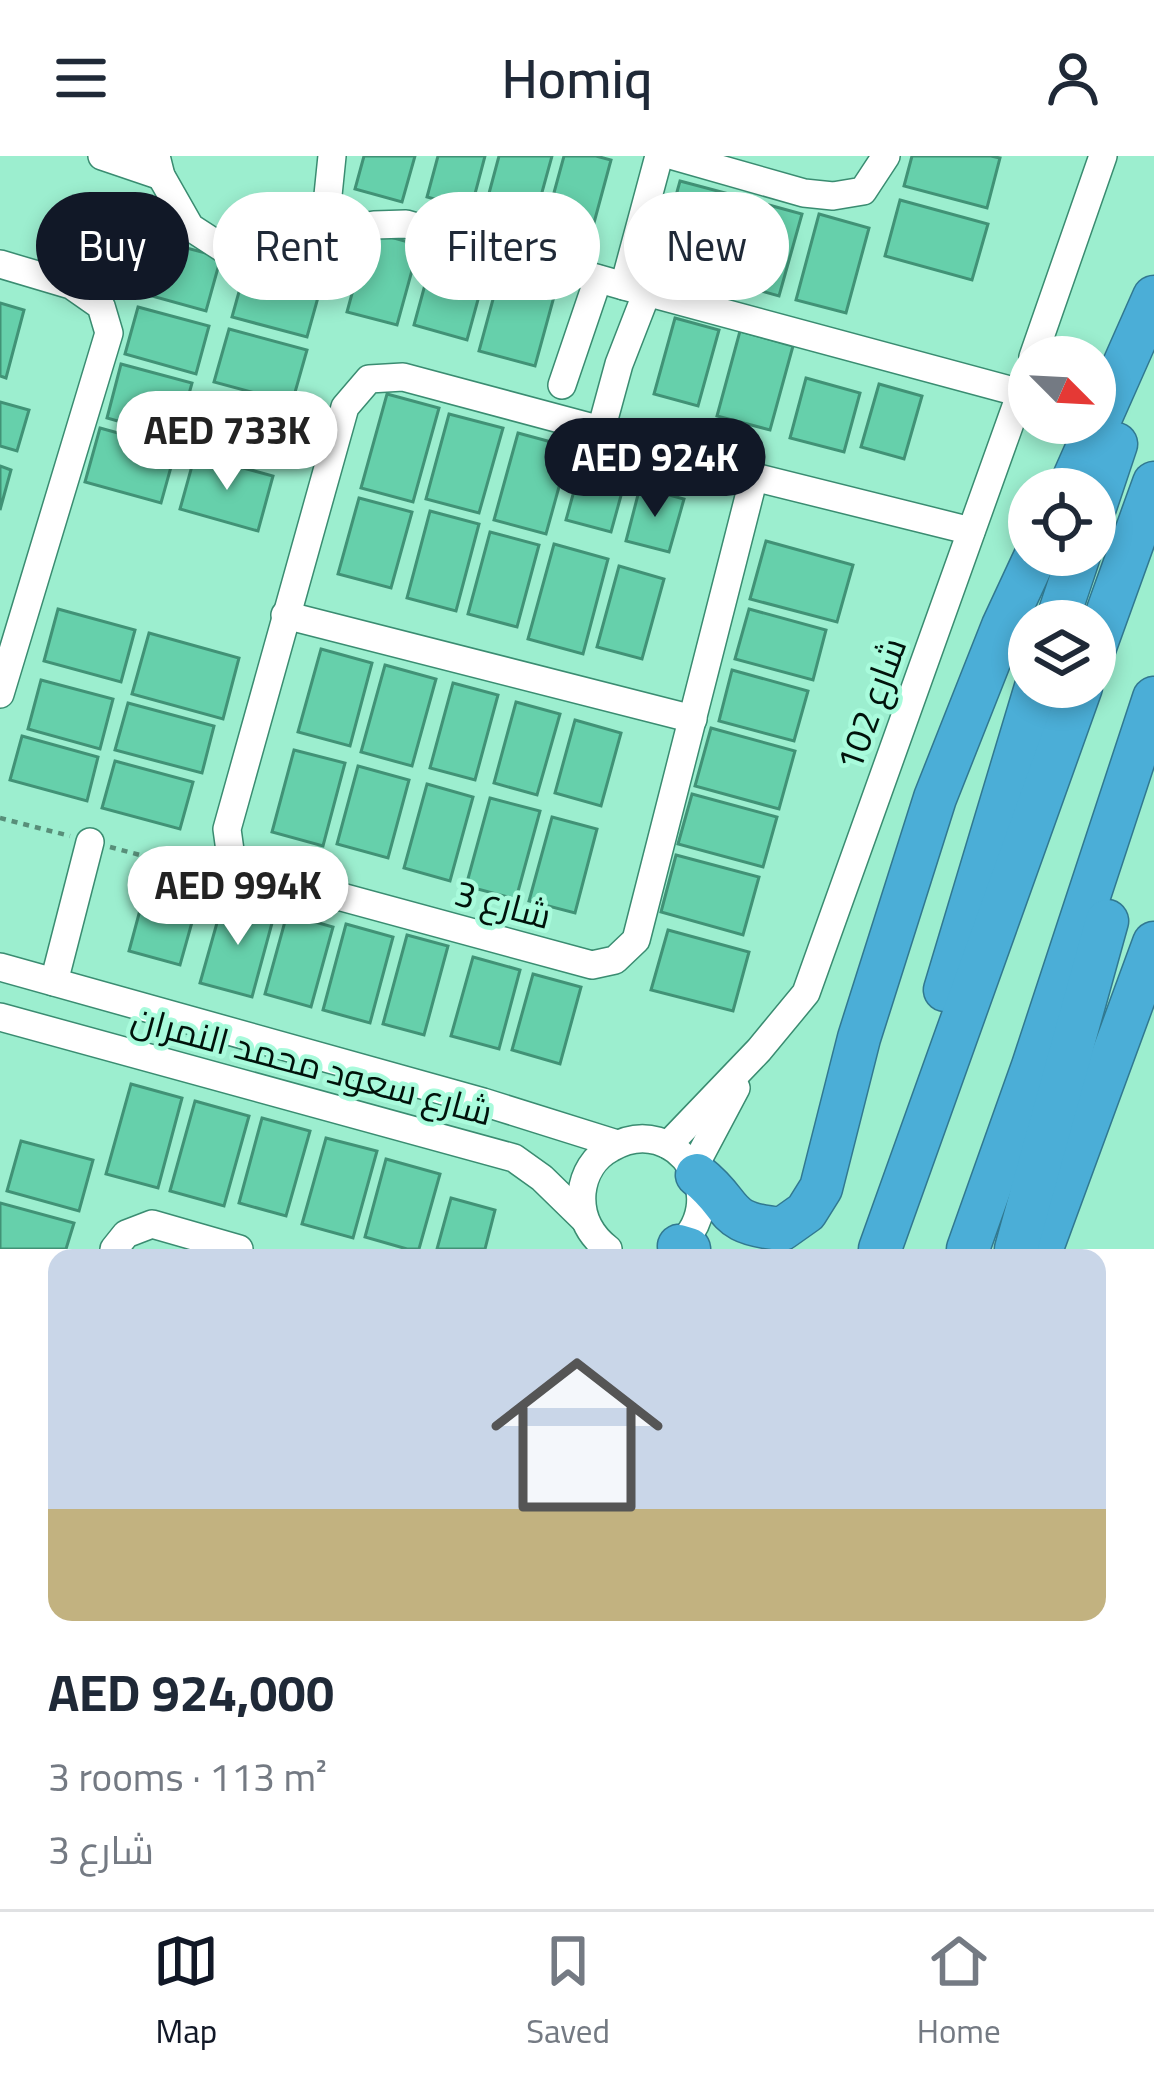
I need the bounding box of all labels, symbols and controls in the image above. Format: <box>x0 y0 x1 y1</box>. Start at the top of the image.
text: Homiq <box>501 28 653 129</box>
icon: menu <box>48 45 114 111</box>
icon: person <box>1040 45 1106 111</box>
chip: Buy <box>36 192 189 300</box>
chip: Rent <box>213 192 381 300</box>
chip: Filters <box>405 192 600 300</box>
chip: New <box>624 192 789 300</box>
north arrow <box>1008 336 1116 444</box>
map controls <box>1008 336 1116 708</box>
pin: AED 733K <box>103 391 351 493</box>
text: AED 733K <box>144 393 311 466</box>
pin: AED 924K <box>531 418 779 520</box>
text: AED 924K <box>572 420 739 493</box>
button: locate <box>1008 468 1116 576</box>
button: layers <box>1008 600 1116 708</box>
street label: شارع 102 <box>815 627 927 781</box>
pin: AED 994K <box>114 846 362 948</box>
text: AED 994K <box>155 848 322 921</box>
street label: شارع 3 <box>447 858 559 950</box>
street label: شارع سعود محمد النمران <box>124 984 500 1146</box>
icon: home <box>469 1327 685 1543</box>
text: AED 924,000 <box>48 1645 334 1740</box>
text: 3 rooms · 113 m² <box>48 1740 327 1813</box>
text: شارع 3 <box>48 1813 154 1886</box>
tab: Map <box>153 1928 219 2062</box>
tab: Saved <box>526 1928 610 2062</box>
tab: Home <box>917 1928 1001 2062</box>

